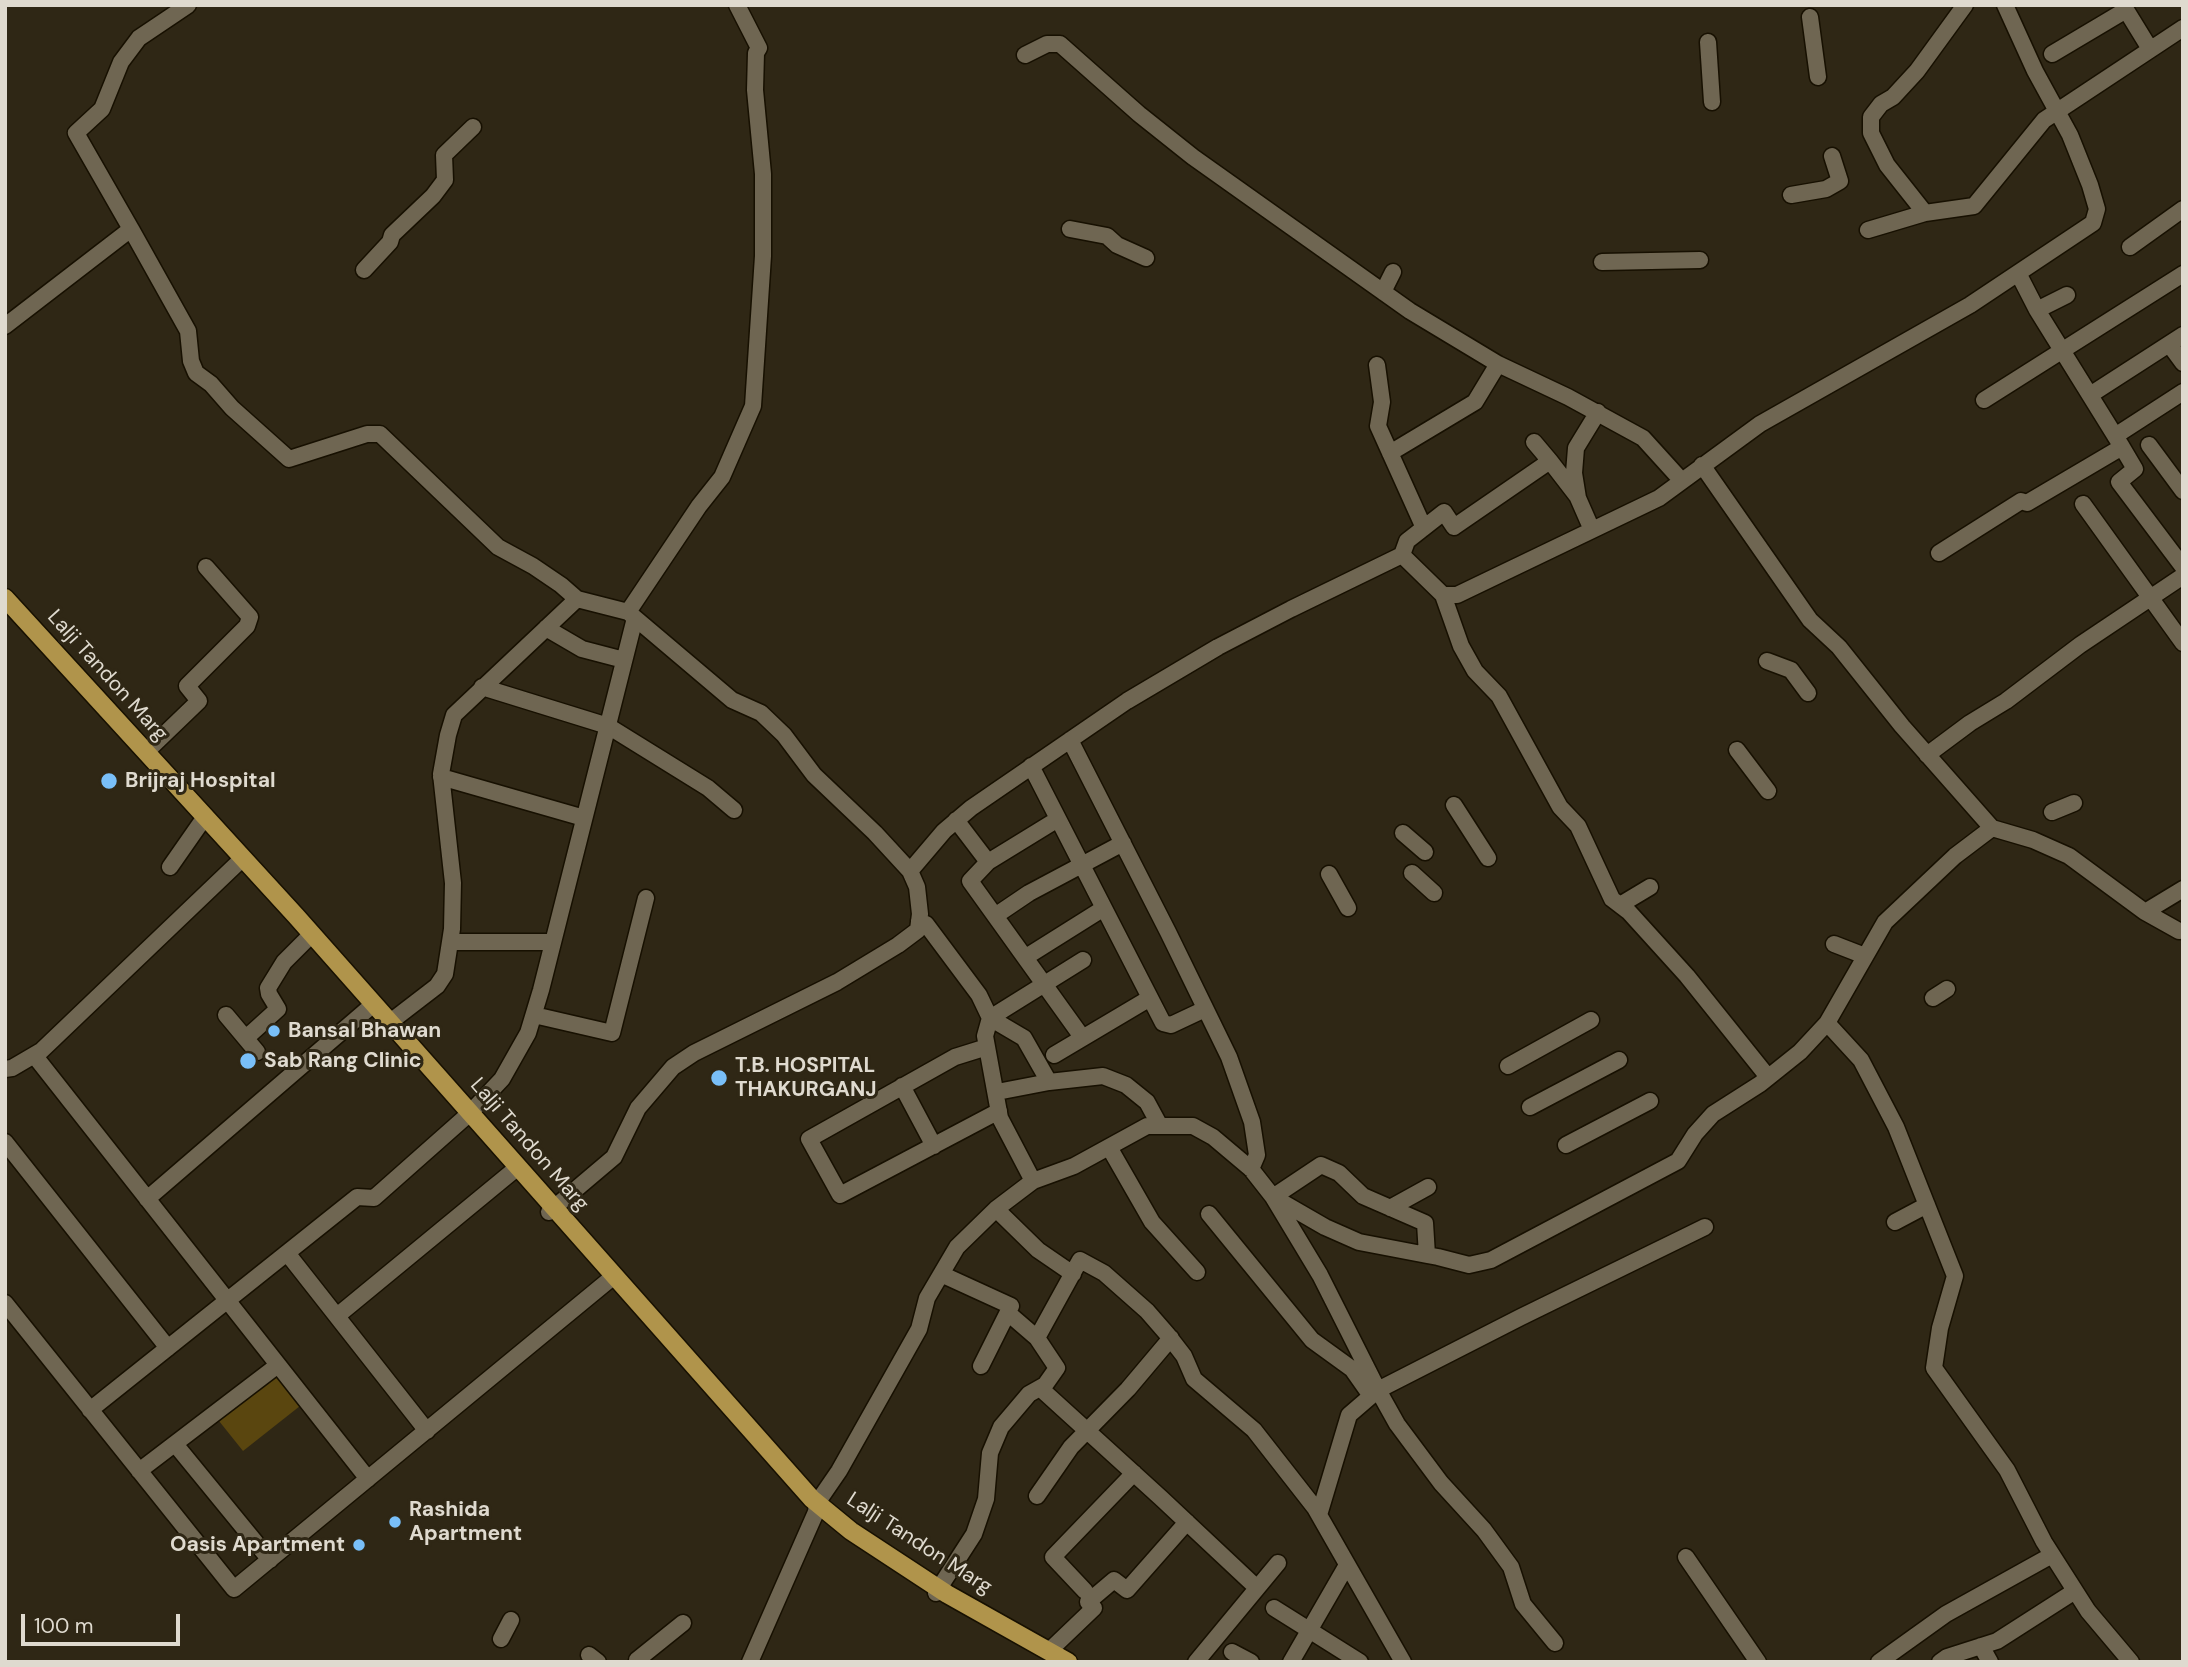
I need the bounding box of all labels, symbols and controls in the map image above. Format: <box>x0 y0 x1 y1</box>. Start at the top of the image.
street label: Lalji Tandon Marg <box>41 605 173 747</box>
place label: Brijraj Hospital <box>125 768 276 794</box>
marker: Brijraj Hospital <box>99 771 119 791</box>
place label: Bansal Bhawan <box>288 1018 441 1044</box>
marker: Bansal Bhawan <box>266 1023 282 1039</box>
place label: Sab Rang Clinic <box>264 1048 422 1074</box>
marker: Sab Rang Clinic <box>238 1051 258 1071</box>
place label: T.B. HOSPITAL THAKURGANJ <box>735 1053 877 1103</box>
marker: T.B. HOSPITAL THAKURGANJ <box>709 1068 729 1088</box>
street label: Lalji Tandon Marg <box>464 1073 594 1217</box>
street label: Lalji Tandon Marg <box>842 1488 996 1600</box>
place label: Rashida Apartment <box>409 1497 522 1547</box>
marker: Rashida Apartment <box>387 1514 403 1530</box>
place label: Oasis Apartment <box>170 1532 345 1558</box>
marker: Oasis Apartment <box>351 1537 367 1553</box>
scale bar <box>24 1600 184 1644</box>
text: 100 m <box>34 1612 94 1640</box>

